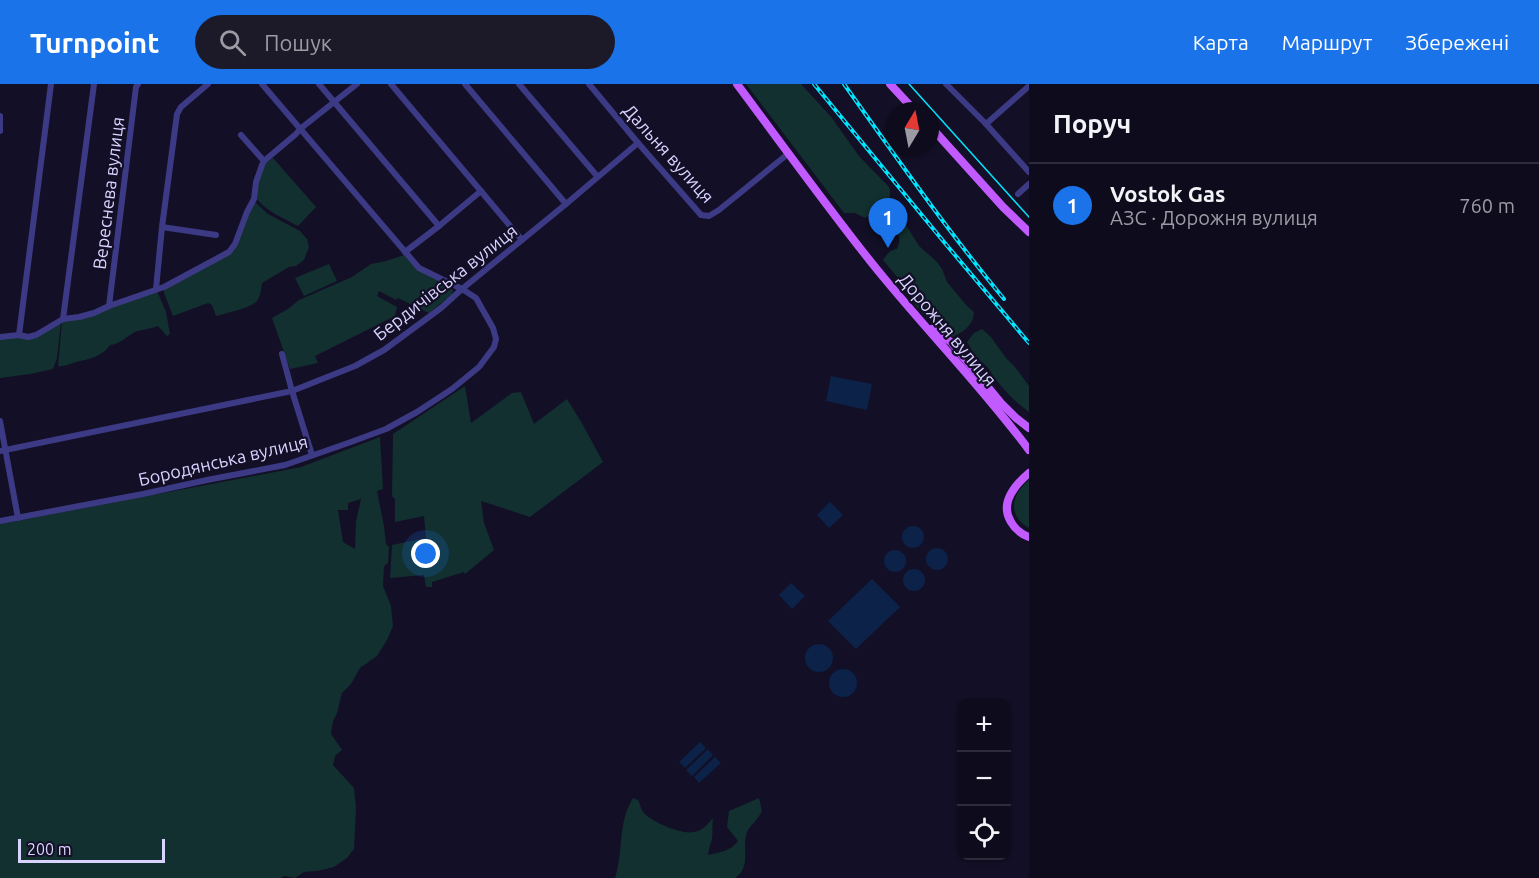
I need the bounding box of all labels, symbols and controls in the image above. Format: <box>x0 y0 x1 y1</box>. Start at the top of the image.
search box <box>195 15 615 69</box>
icon: search <box>216 26 249 59</box>
text: Turnpoint <box>30 27 159 58</box>
text: Пошук <box>264 30 332 55</box>
text: Карта <box>1193 30 1249 54</box>
text: Маршрут <box>1282 30 1372 54</box>
text: Збережені <box>1405 30 1509 54</box>
street label: Дальня вулиця <box>620 100 718 206</box>
north arrow <box>885 102 939 156</box>
text: Поруч <box>1053 109 1131 138</box>
street label: Вереснева вулиця <box>89 116 127 270</box>
text: Vostok Gas <box>1110 181 1225 206</box>
text: 1 <box>1067 194 1078 217</box>
text: 760 m <box>1459 194 1515 217</box>
pin: 1 <box>868 198 908 248</box>
text: АЗС · Дорожня вулиця <box>1110 206 1318 229</box>
street label: Бердичівська вулиця <box>369 220 521 344</box>
street label: Дорожня вулиця <box>895 268 1001 390</box>
street label: Бородянська вулиця <box>136 431 310 489</box>
your location <box>411 539 440 568</box>
map controls <box>957 698 1011 860</box>
button: + <box>957 698 1011 752</box>
button: − <box>957 752 1011 806</box>
button: locate <box>957 806 1011 860</box>
scale bar <box>18 836 165 864</box>
text: 200 m <box>27 840 72 858</box>

